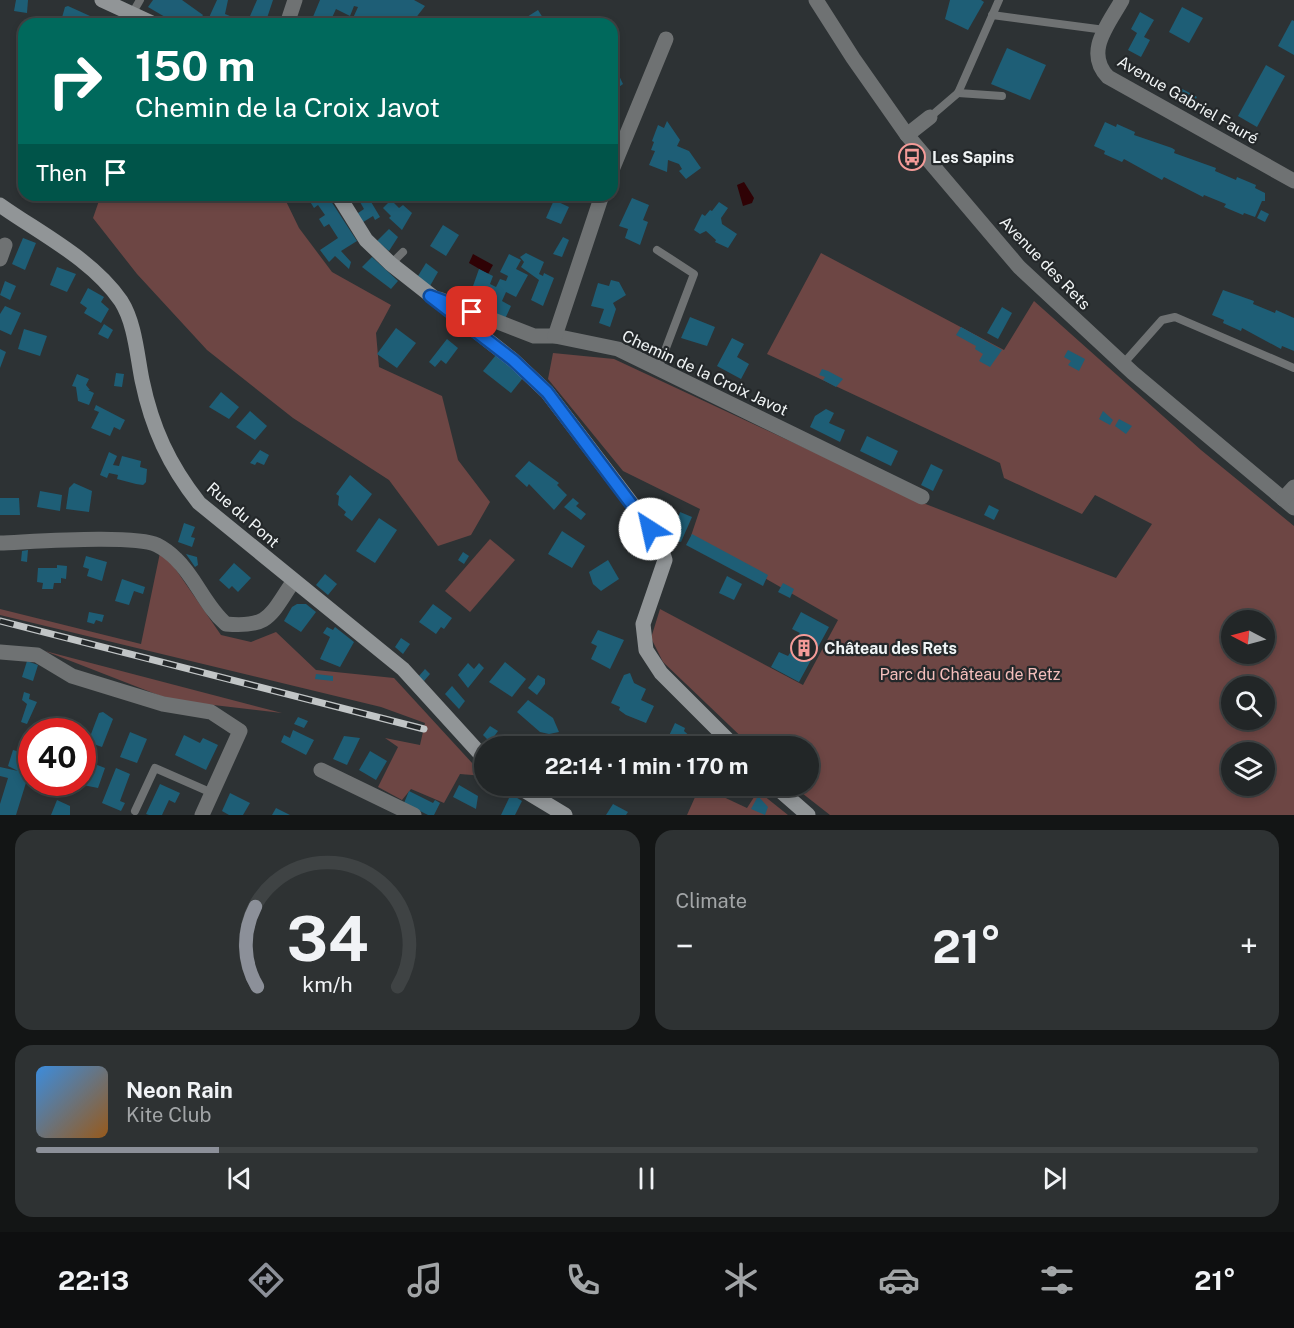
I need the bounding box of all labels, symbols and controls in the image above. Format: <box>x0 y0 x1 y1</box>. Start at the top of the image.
text: 150 m <box>135 41 255 90</box>
icon: right <box>36 42 114 120</box>
street label: Avenue Gabriel Fauré <box>1114 52 1262 148</box>
text: Chemin de la Croix Javot <box>135 91 440 123</box>
bus stop icon: Les Sapins <box>897 142 927 172</box>
place label: Les Sapins <box>932 148 1014 167</box>
icon: arrive <box>99 156 132 189</box>
text: Then <box>36 160 87 186</box>
street label: Avenue des Rets <box>996 212 1094 314</box>
pin <box>446 286 497 337</box>
icon: arrive <box>455 295 488 328</box>
street label: Chemin de la Croix Javot <box>619 326 791 420</box>
street label: Rue du Pont <box>203 478 283 552</box>
position arrow <box>618 497 682 561</box>
north arrow <box>1221 610 1275 664</box>
map controls <box>1221 610 1275 796</box>
building icon: Château des Rets <box>789 633 819 663</box>
place label: Château des Rets <box>824 639 957 658</box>
park label: Parc du Château de Retz <box>879 665 1061 684</box>
button: search <box>1221 676 1275 730</box>
speed limit sign: 40 <box>18 718 96 796</box>
button: layers <box>1221 742 1275 796</box>
text: 22:14 · 1 min · 170 m <box>545 753 748 779</box>
text: Climate <box>676 889 747 913</box>
text: 34 <box>286 902 368 975</box>
text: 21° <box>932 920 1001 973</box>
text: − <box>676 927 694 965</box>
text: + <box>1240 927 1258 965</box>
text: km/h <box>302 972 352 997</box>
text: Neon Rain <box>126 1077 233 1103</box>
text: Kite Club <box>126 1103 211 1127</box>
icon: previous <box>223 1162 256 1195</box>
icon: pause <box>630 1162 663 1195</box>
icon: next <box>1038 1162 1071 1195</box>
icon: directions <box>245 1259 287 1301</box>
icon: music <box>404 1259 446 1301</box>
icon: phone <box>562 1259 604 1301</box>
icon: climate <box>720 1259 762 1301</box>
icon: car <box>878 1259 920 1301</box>
icon: filters <box>1036 1259 1078 1301</box>
text: 22:13 <box>58 1264 129 1296</box>
text: 21° <box>1194 1264 1236 1296</box>

